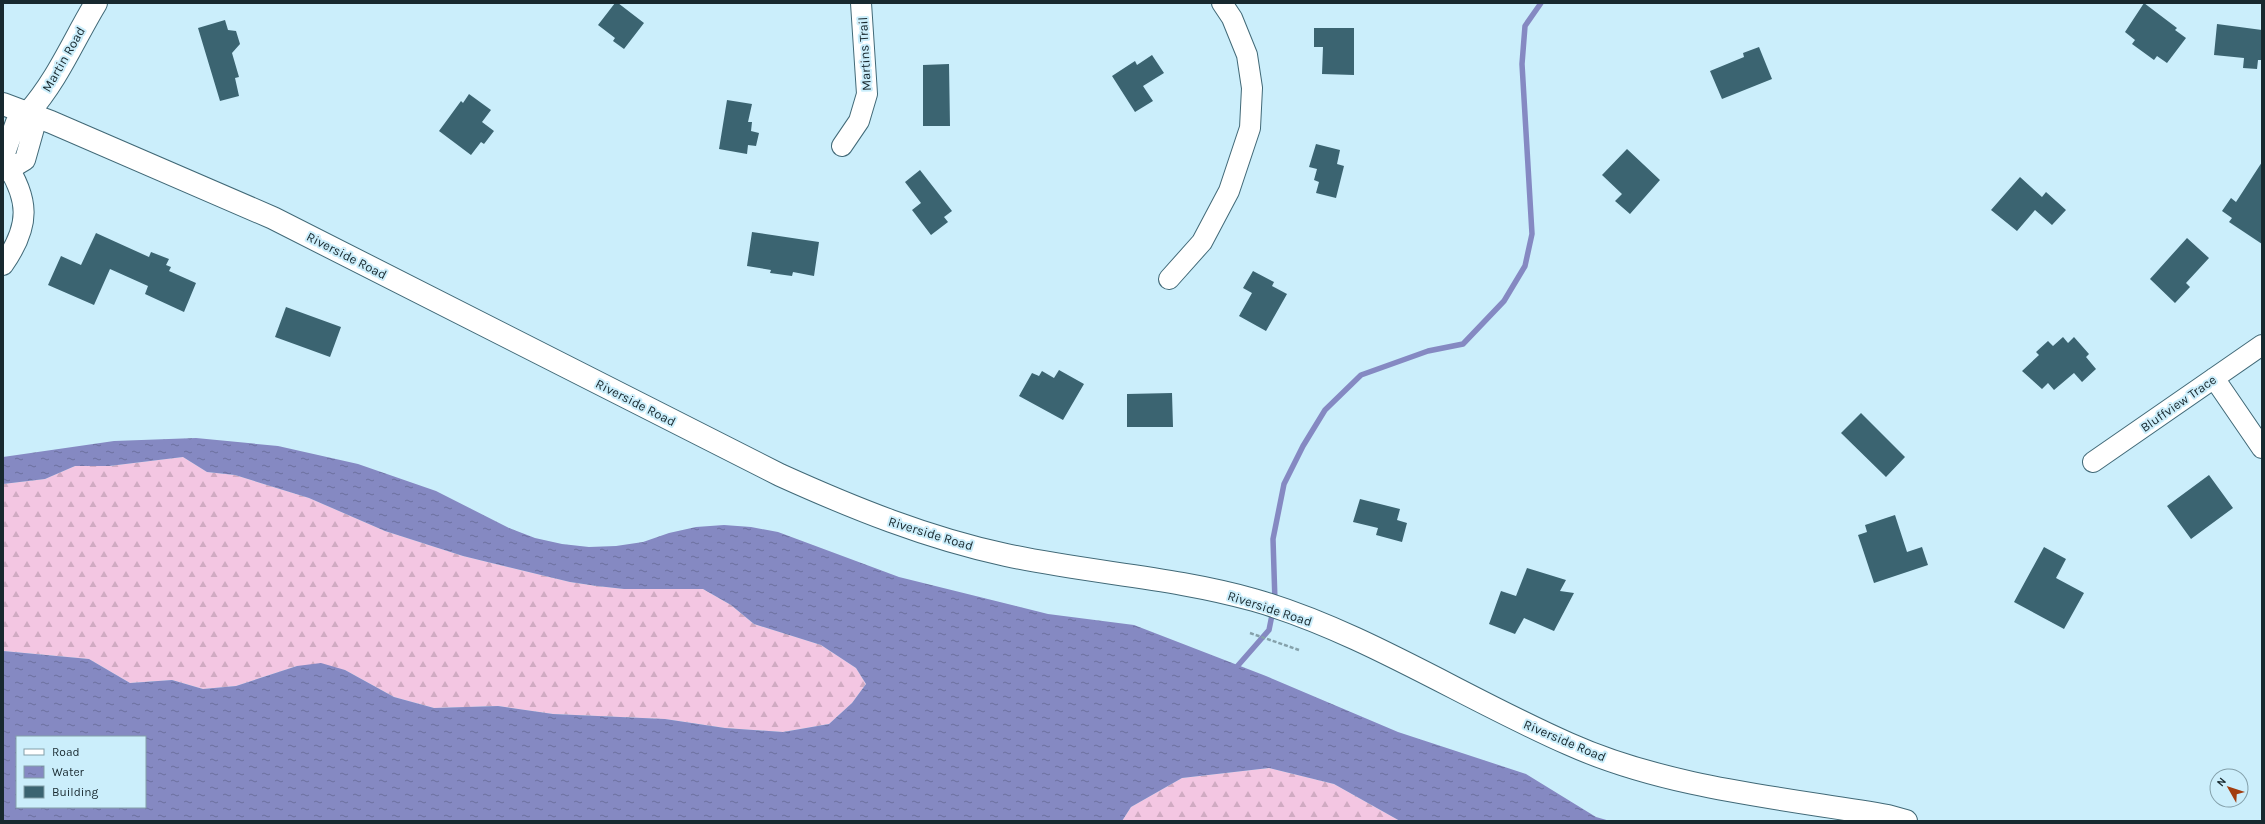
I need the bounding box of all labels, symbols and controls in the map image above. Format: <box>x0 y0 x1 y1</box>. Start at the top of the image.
street label: Martins Trail <box>855 16 874 91</box>
street label: Martin Road <box>39 24 88 94</box>
street label: Riverside Road <box>304 229 389 282</box>
street label: Bluffview Trace <box>2138 372 2219 435</box>
street label: Riverside Road <box>593 376 678 429</box>
street label: Riverside Road <box>887 513 975 553</box>
street label: Riverside Road <box>1226 588 1314 629</box>
street label: Riverside Road <box>1521 716 1608 765</box>
legend <box>16 736 146 808</box>
text: Road <box>52 745 80 759</box>
text: Water <box>52 765 85 779</box>
north arrow <box>2209 768 2249 808</box>
text: N <box>2214 775 2229 789</box>
text: Building <box>52 785 99 799</box>

